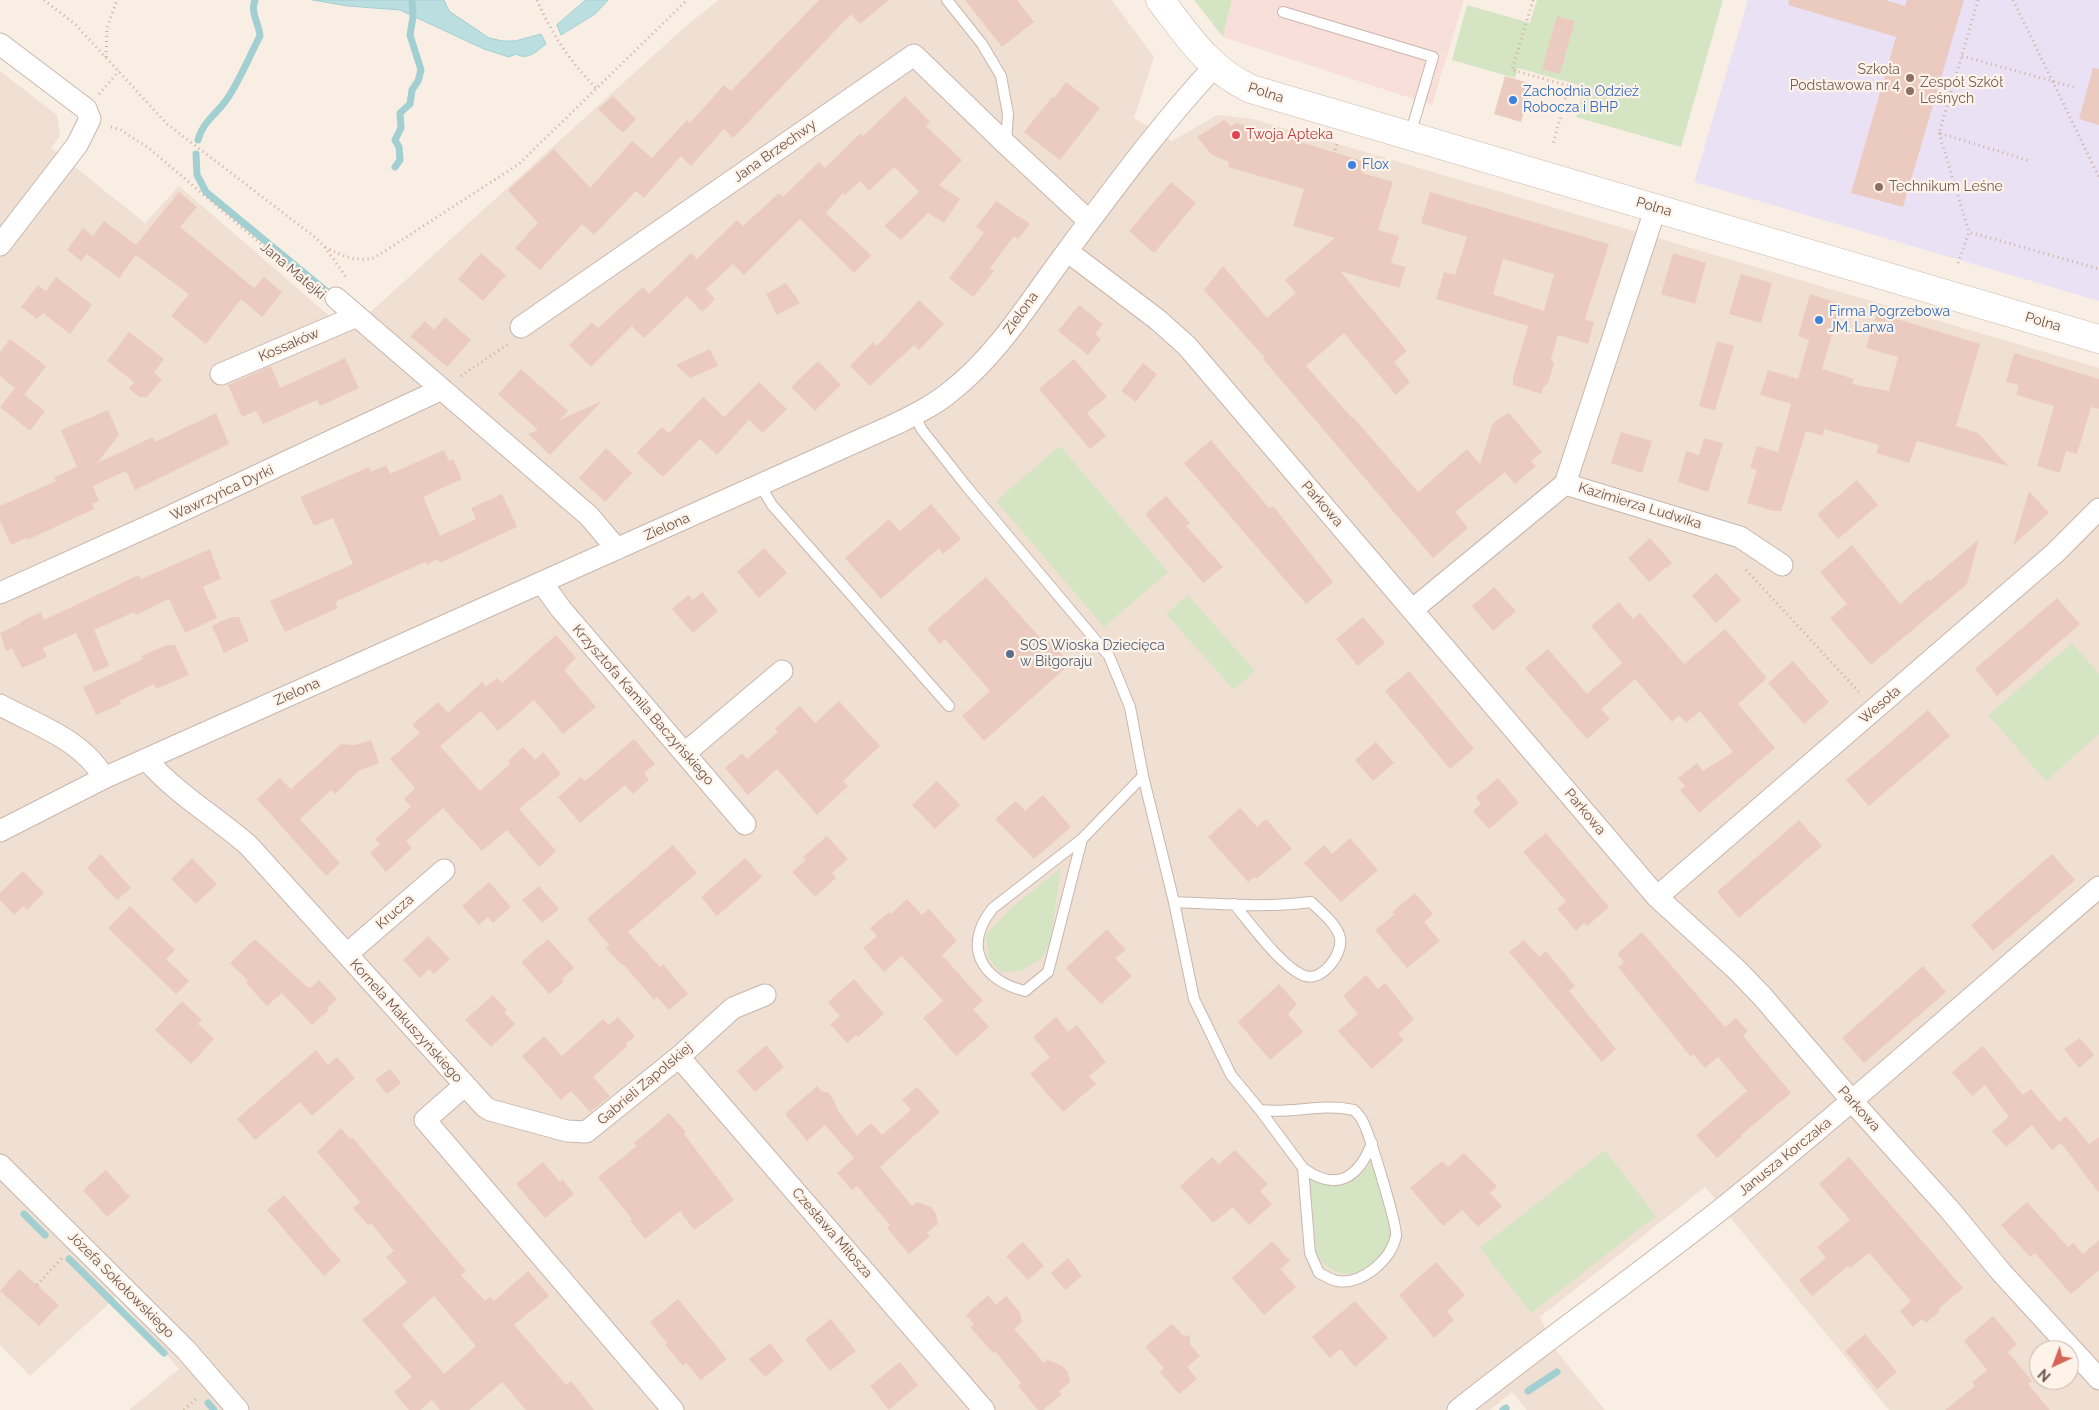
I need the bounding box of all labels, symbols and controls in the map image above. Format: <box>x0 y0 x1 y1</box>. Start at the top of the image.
place label: Szkoła Podstawowa nr 4 <box>1790 62 1900 94</box>
marker: Szkoła Podstawowa nr 4 <box>1904 72 1916 84</box>
place label: Zespół Szkół Leśnych <box>1920 75 2003 108</box>
street label: Polna <box>1246 79 1286 107</box>
place label: Zachodnia Odzież Robocza i BHP <box>1523 84 1639 116</box>
marker: Zespół Szkół Leśnych <box>1904 85 1916 97</box>
marker: Zachodnia Odzież Robocza i BHP <box>1507 94 1519 106</box>
street label: Jana Brzechwy <box>730 116 820 186</box>
place label: Twoja Apteka <box>1246 127 1333 143</box>
marker: Twoja Apteka <box>1230 129 1242 141</box>
place label: Flox <box>1362 157 1389 173</box>
marker: Flox <box>1346 159 1358 171</box>
place label: Technikum Leśne <box>1889 179 2003 195</box>
marker: Technikum Leśne <box>1873 181 1885 193</box>
street label: Polna <box>1634 194 1674 220</box>
street label: Jana Matejki <box>257 239 329 303</box>
street label: Zielona <box>1000 289 1042 337</box>
place label: Firma Pogrzebowa JM. Larwa <box>1829 304 1950 336</box>
street label: Polna <box>2023 309 2063 335</box>
marker: Firma Pogrzebowa JM. Larwa <box>1813 314 1825 326</box>
street label: Kossaków <box>256 325 322 365</box>
street label: Wawrzyńca Dyrki <box>168 462 276 524</box>
street label: Parkowa <box>1298 478 1346 530</box>
street label: Kazimierza Ludwika <box>1576 479 1704 533</box>
street label: Zielona <box>642 510 692 544</box>
street label: Krzysztofa Kamila Baczyńskiego <box>569 621 717 789</box>
place label: SOS Wioska Dziecięca w Biłgoraju <box>1020 638 1165 670</box>
marker: SOS Wioska Dziecięca w Biłgoraju <box>1004 648 1016 660</box>
street label: Zielona <box>272 675 322 709</box>
street label: Wesoła <box>1856 683 1904 727</box>
street label: Parkowa <box>1561 785 1609 839</box>
street label: Krucza <box>373 891 417 933</box>
street label: Kornela Makuszyńskiego <box>346 956 466 1086</box>
street label: Gabrieli Zapolskiej <box>594 1039 696 1129</box>
street label: Parkowa <box>1834 1083 1884 1135</box>
street label: Janusza Korczaka <box>1735 1114 1835 1200</box>
street label: Czesława Miłosza <box>788 1184 876 1282</box>
street label: Józefa Sokołowskiego <box>64 1228 178 1342</box>
north arrow <box>2029 1340 2079 1390</box>
text: N <box>2035 1366 2054 1385</box>

